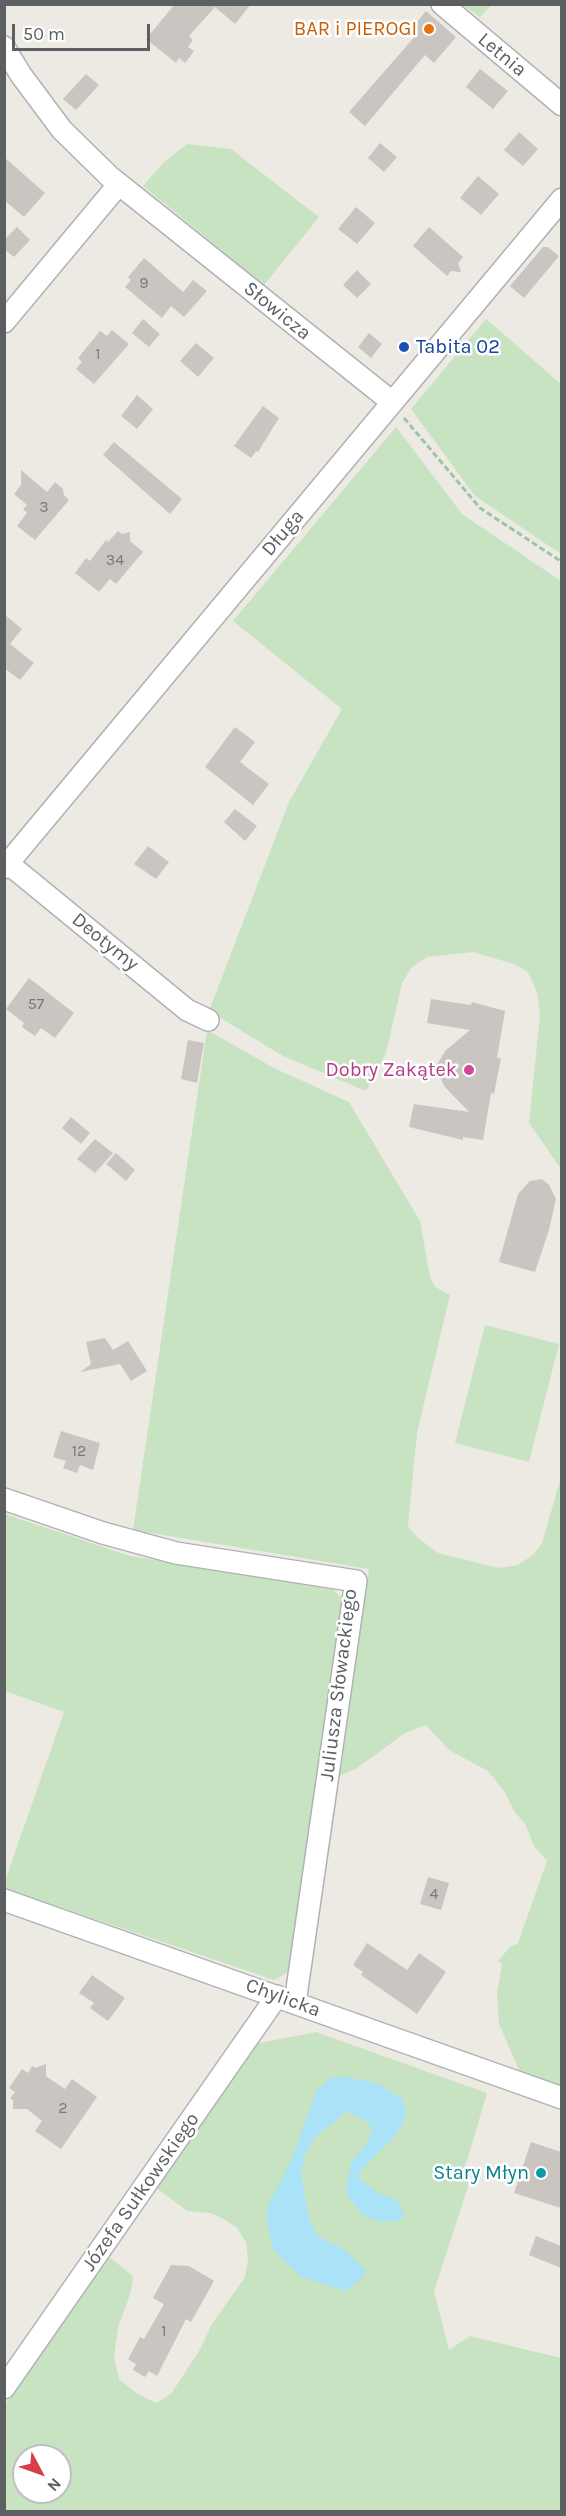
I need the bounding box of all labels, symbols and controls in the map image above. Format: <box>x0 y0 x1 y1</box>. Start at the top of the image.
scale bar <box>15 12 153 50</box>
place label: BAR i PIEROGI <box>294 17 417 41</box>
marker: BAR i PIEROGI <box>422 22 436 36</box>
text: 50 m <box>23 23 65 45</box>
street label: Letnia <box>473 28 531 82</box>
house number: 9 <box>139 273 149 293</box>
street label: Słowicza <box>238 277 316 345</box>
place label: Tabita 02 <box>416 335 500 359</box>
marker: Tabita 02 <box>397 340 411 354</box>
house number: 1 <box>95 344 101 364</box>
house number: 3 <box>39 497 49 517</box>
street label: Długa <box>257 505 309 561</box>
house number: 34 <box>106 550 124 570</box>
street label: Deotymy <box>67 908 143 976</box>
house number: 57 <box>28 994 44 1014</box>
place label: Dobry Zakątek <box>326 1058 457 1082</box>
marker: Dobry Zakątek <box>462 1063 476 1077</box>
house number: 12 <box>72 1441 86 1461</box>
street label: Juliusza Słowackiego <box>315 1587 363 1783</box>
house number: 4 <box>430 1884 438 1904</box>
street label: Chylicka <box>242 1973 324 2023</box>
house number: 2 <box>58 2098 68 2118</box>
street label: Józefa Sułkowskiego <box>77 2108 205 2276</box>
place label: Stary Młyn <box>433 2161 529 2185</box>
marker: Stary Młyn <box>534 2166 548 2180</box>
house number: 1 <box>161 2321 167 2341</box>
north arrow <box>12 2444 72 2504</box>
text: N <box>44 2474 65 2495</box>

